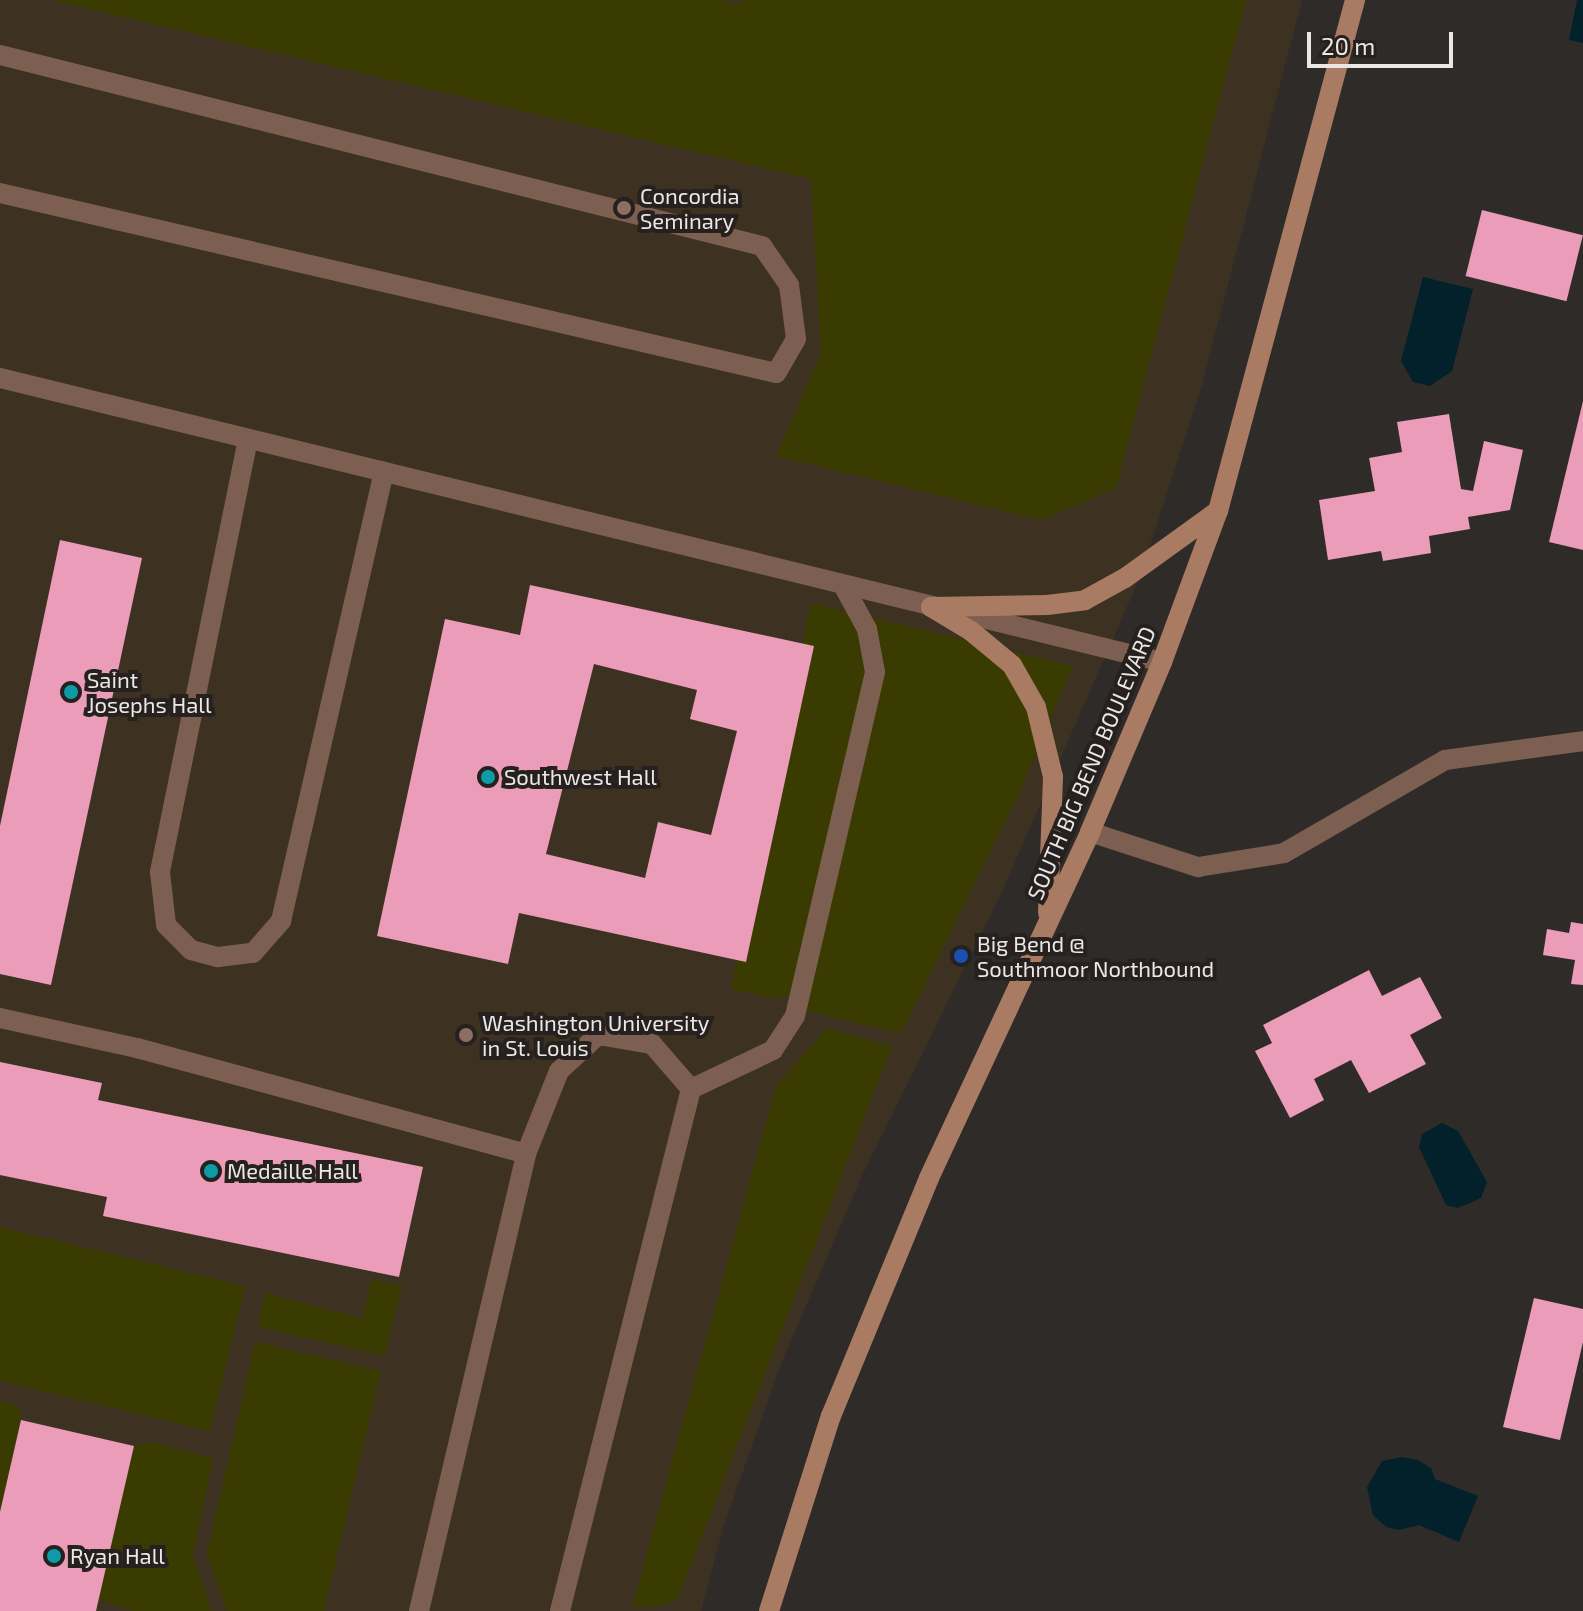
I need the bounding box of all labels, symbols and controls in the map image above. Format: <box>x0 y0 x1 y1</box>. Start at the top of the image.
scale bar <box>1311 16 1457 66</box>
text: 20 m <box>1321 31 1375 60</box>
place label: Concordia Seminary <box>640 182 740 234</box>
marker: Concordia Seminary <box>615 199 633 217</box>
street label: SOUTH BIG BEND BOULEVARD <box>1021 622 1161 904</box>
place label: Saint Josephs Hall <box>87 666 211 718</box>
marker: Saint Josephs Hall <box>62 683 80 701</box>
place label: Southwest Hall <box>504 764 657 790</box>
marker: Southwest Hall <box>479 768 497 786</box>
place label: Big Bend @ Southmoor Northbound <box>977 930 1214 982</box>
marker: Big Bend @ Southmoor Northbound <box>952 947 970 965</box>
place label: Washington University in St. Louis <box>482 1009 709 1060</box>
marker: Washington University in St. Louis <box>457 1026 475 1044</box>
place label: Medaille Hall <box>227 1158 358 1184</box>
marker: Medaille Hall <box>202 1162 220 1180</box>
place label: Ryan Hall <box>70 1543 165 1569</box>
marker: Ryan Hall <box>45 1547 63 1565</box>

